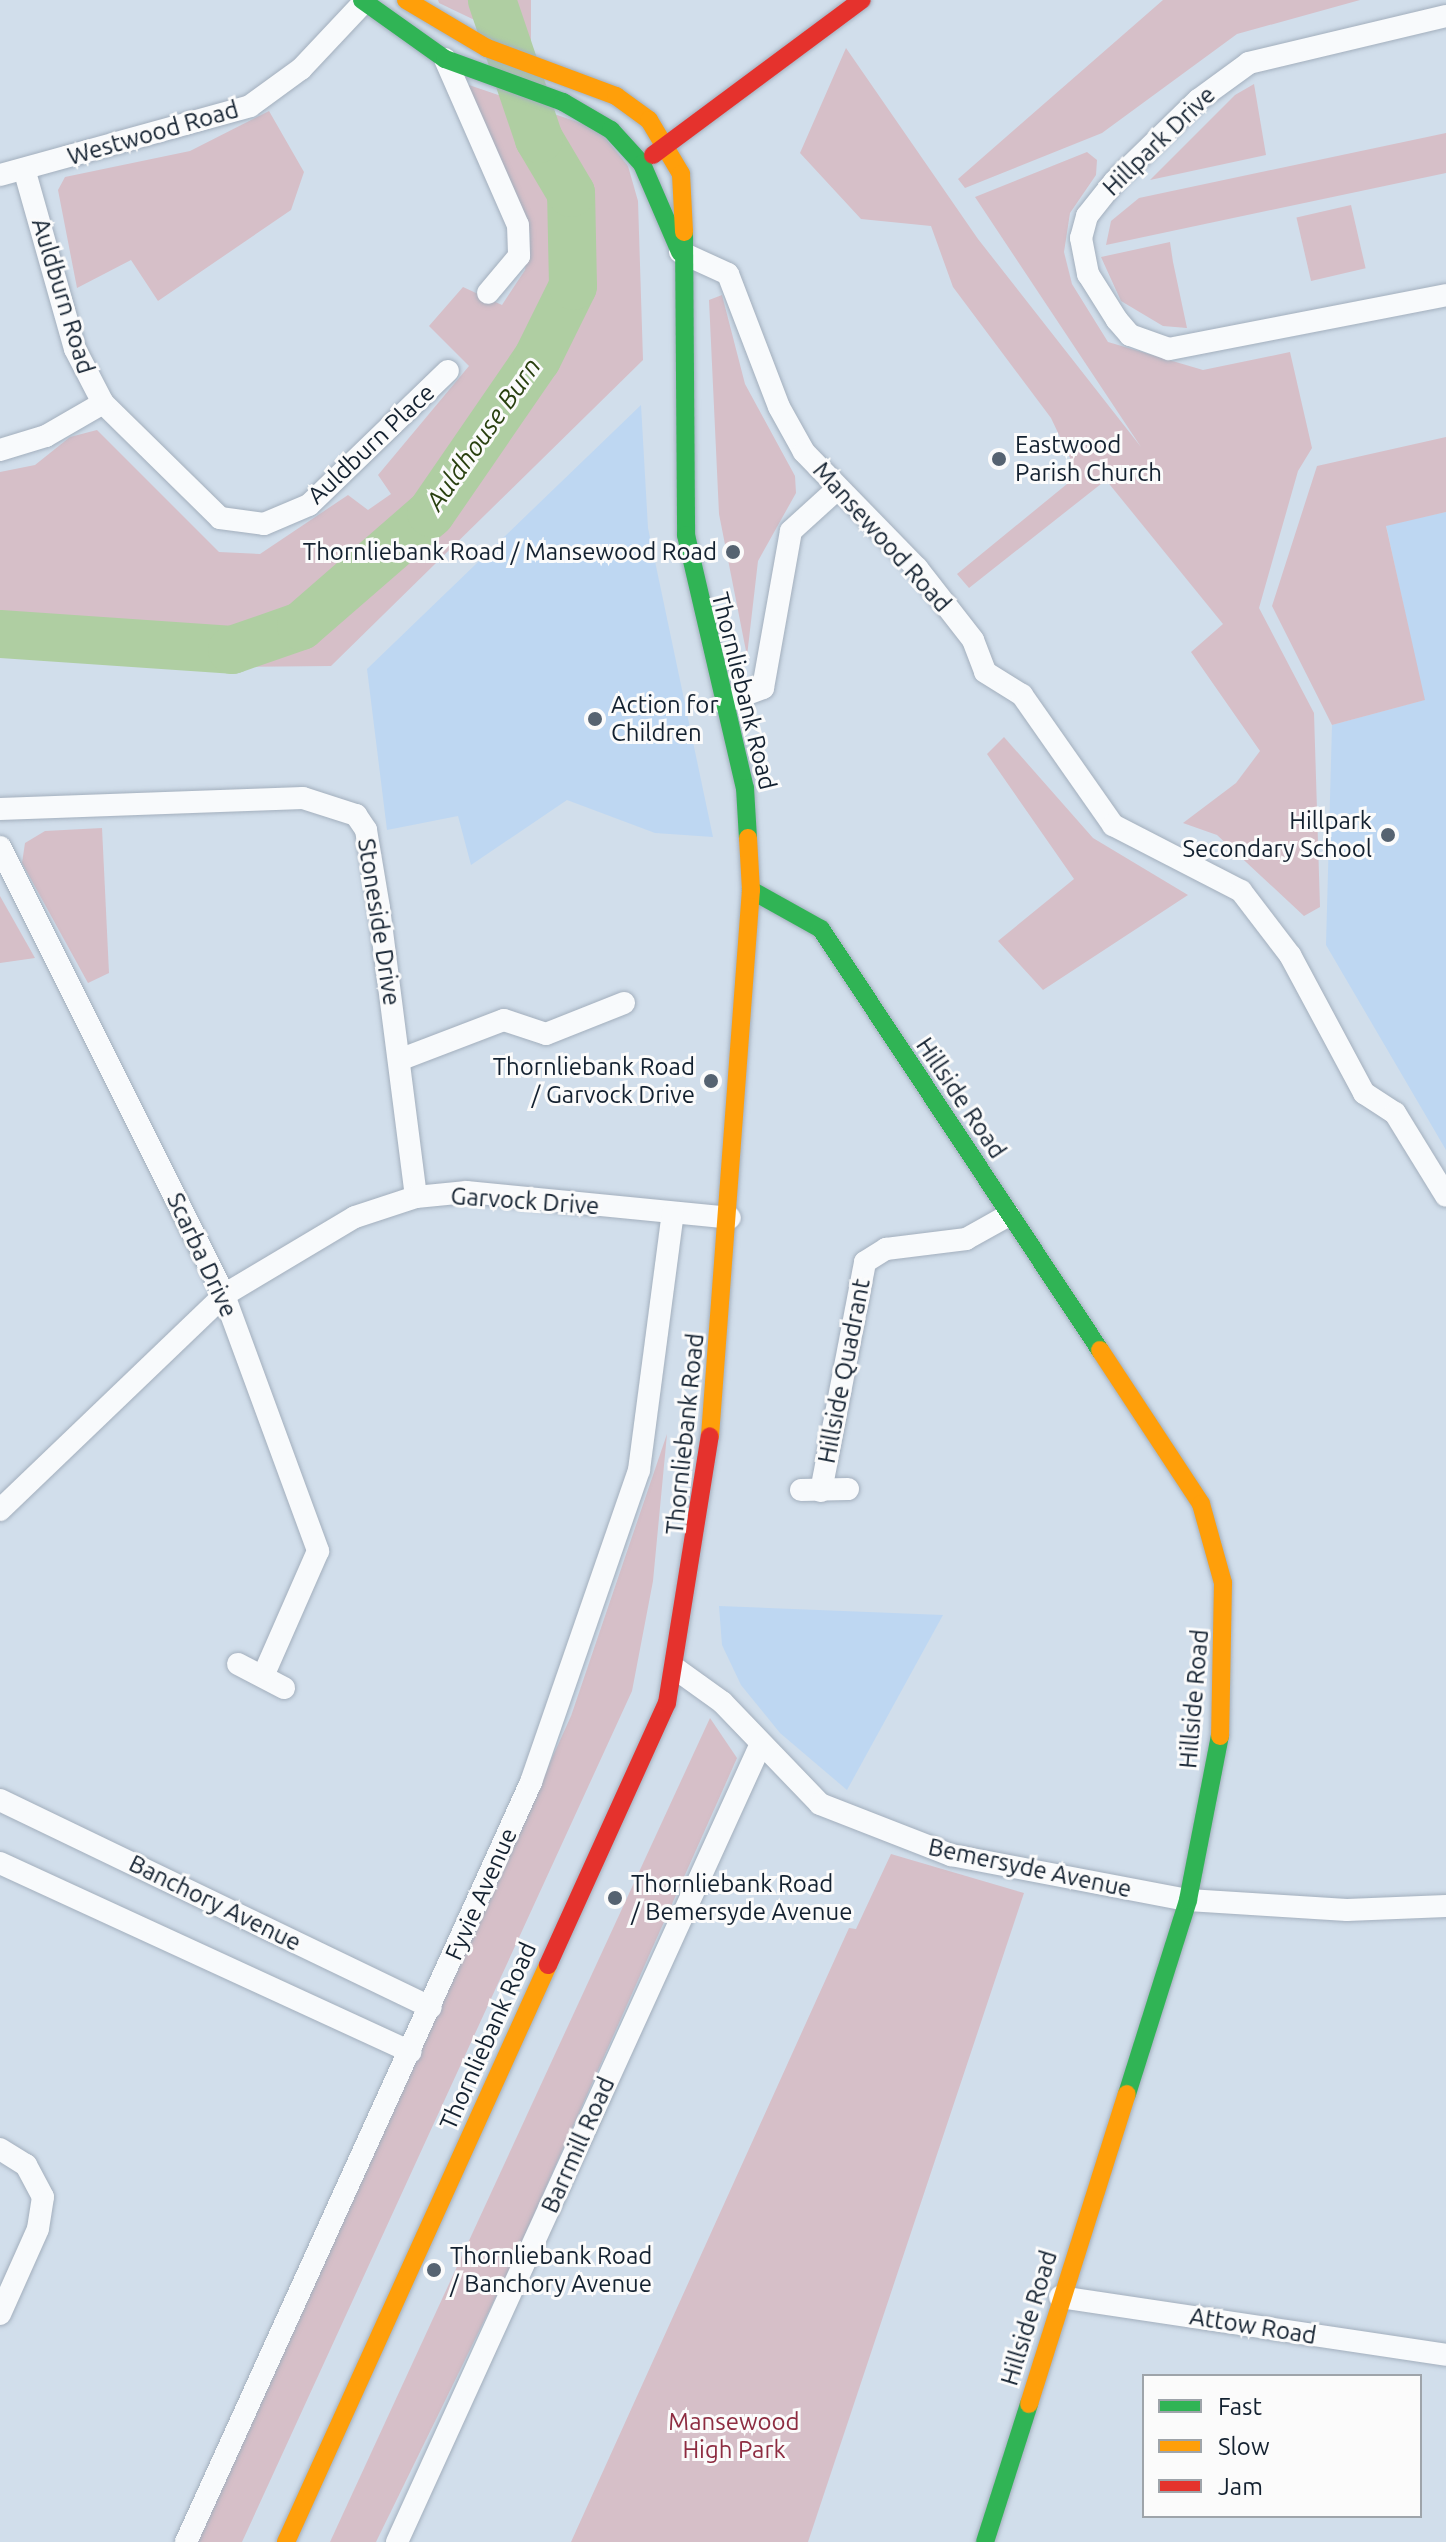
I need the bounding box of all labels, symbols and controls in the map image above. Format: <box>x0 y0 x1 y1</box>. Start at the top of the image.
street label: Hillpark Drive <box>1097 80 1221 202</box>
street label: Westwood Road <box>64 95 242 171</box>
street label: Auldburn Road <box>26 215 100 377</box>
water label: Auldhouse Burn <box>419 352 547 516</box>
street label: Auldburn Place <box>302 378 440 510</box>
place label: Eastwood Parish Church <box>1015 431 1162 487</box>
marker: Eastwood Parish Church <box>990 450 1008 468</box>
street label: Mansewood Road <box>807 456 957 618</box>
place label: Thornliebank Road / Mansewood Road <box>303 538 717 566</box>
marker: Thornliebank Road / Mansewood Road <box>724 543 742 561</box>
street label: Thornliebank Road <box>706 589 782 793</box>
place label: Action for Children <box>611 691 718 747</box>
marker: Action for Children <box>586 710 604 728</box>
place label: Hillpark Secondary School <box>1182 807 1372 863</box>
marker: Hillpark Secondary School <box>1379 826 1397 844</box>
street label: Stoneside Drive <box>352 836 406 1008</box>
street label: Hillside Road <box>910 1032 1012 1164</box>
place label: Thornliebank Road / Garvock Drive <box>493 1053 695 1109</box>
marker: Thornliebank Road / Garvock Drive <box>702 1072 720 1090</box>
street label: Garvock Drive <box>450 1181 600 1221</box>
street label: Scarba Drive <box>161 1188 243 1322</box>
street label: Hillside Quadrant <box>812 1276 876 1466</box>
street label: Thornliebank Road <box>660 1332 710 1536</box>
street label: Hillside Road <box>1174 1628 1214 1770</box>
street label: Fyvie Avenue <box>439 1823 523 1965</box>
street label: Bemersyde Avenue <box>926 1832 1134 1904</box>
street label: Banchory Avenue <box>124 1849 306 1957</box>
place label: Thornliebank Road / Bemersyde Avenue <box>631 1870 852 1926</box>
marker: Thornliebank Road / Bemersyde Avenue <box>606 1889 624 1907</box>
street label: Thornliebank Road <box>434 1938 542 2134</box>
street label: Barrmill Road <box>535 2073 621 2217</box>
place label: Thornliebank Road / Banchory Avenue <box>450 2242 652 2298</box>
street label: Hillside Road <box>995 2247 1063 2389</box>
marker: Thornliebank Road / Banchory Avenue <box>425 2261 443 2279</box>
street label: Attow Road <box>1188 2302 1318 2350</box>
legend <box>1142 2374 1422 2518</box>
text: Fast <box>1218 2393 1262 2420</box>
park label: Mansewood High Park <box>668 2408 800 2464</box>
text: Slow <box>1218 2433 1270 2460</box>
text: Jam <box>1218 2473 1263 2500</box>

